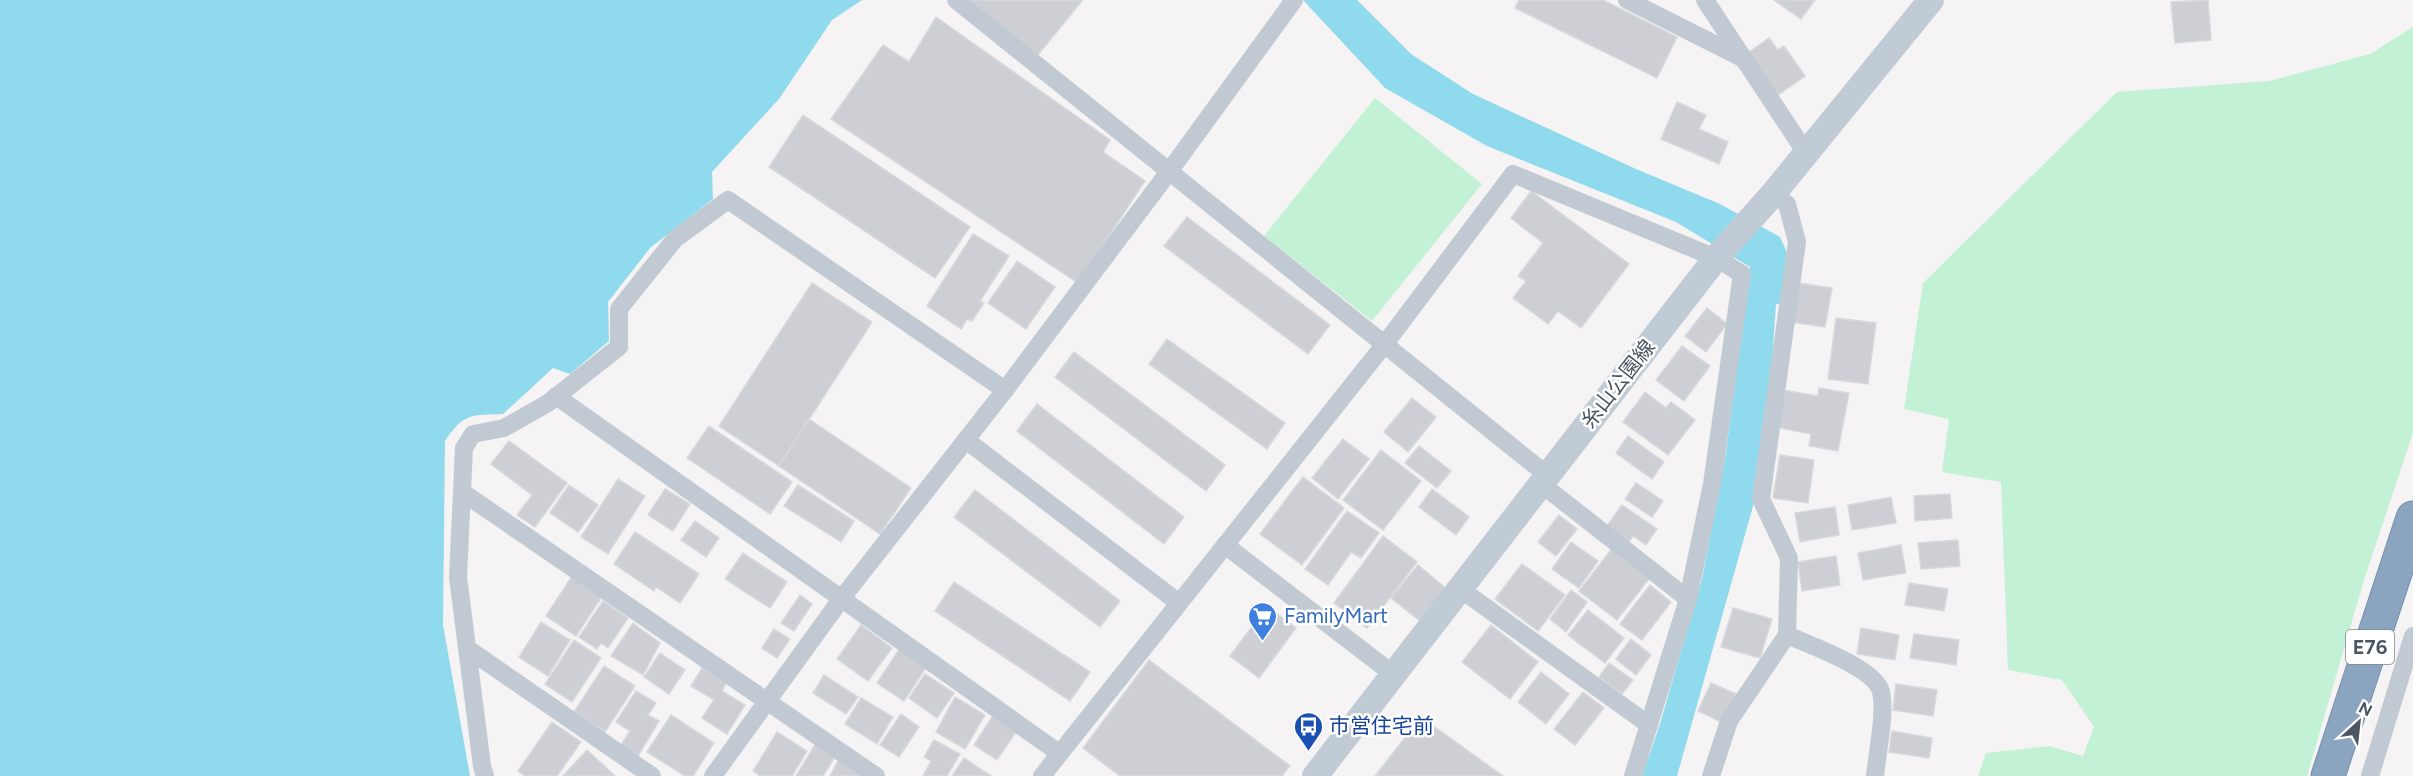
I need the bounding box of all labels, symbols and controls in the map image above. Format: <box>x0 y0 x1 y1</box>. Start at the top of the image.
street label: 糸山公園線 <box>1575 335 1660 433</box>
supermarket icon: FamilyMart <box>1247 600 1279 642</box>
place label: FamilyMart <box>1284 603 1388 628</box>
road number: E76 <box>2346 630 2394 664</box>
north arrow <box>2329 692 2389 752</box>
text: N <box>2356 698 2375 720</box>
bus stop icon: 市営住宅前 <box>1292 710 1324 752</box>
place label: 市営住宅前 <box>1329 713 1434 738</box>

